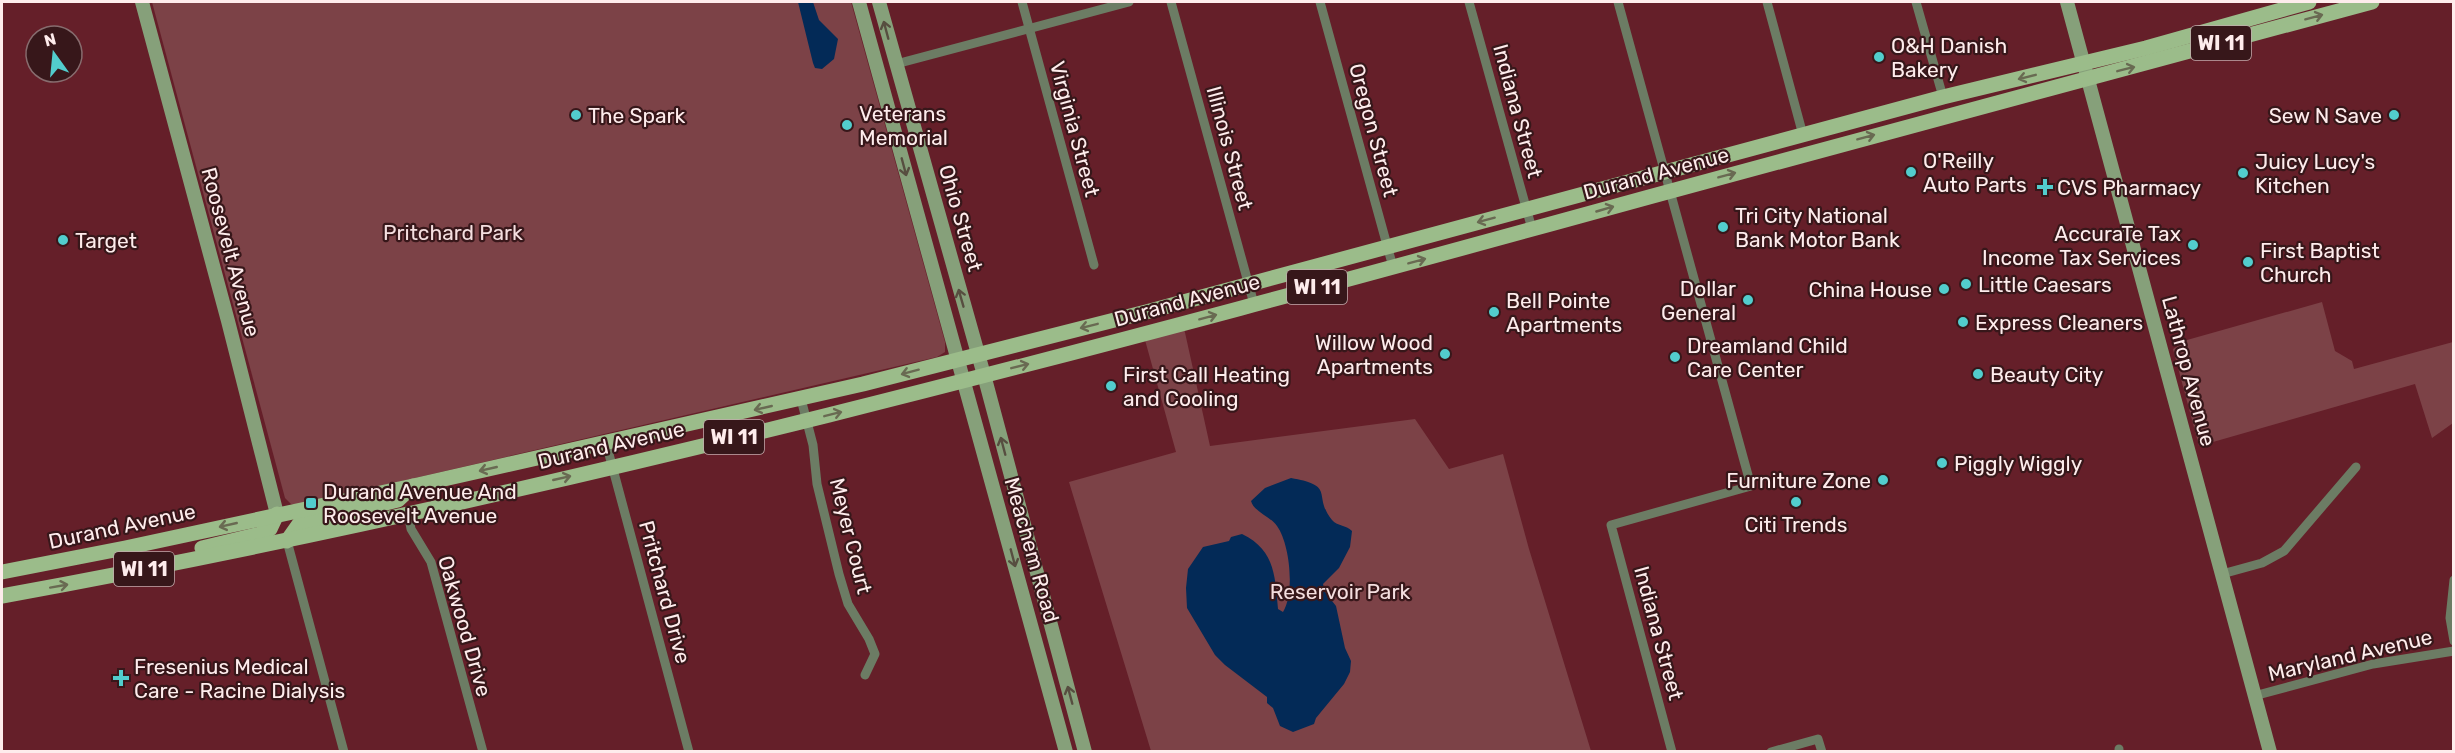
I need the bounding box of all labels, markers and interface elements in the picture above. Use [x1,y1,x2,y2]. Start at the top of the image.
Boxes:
one-way arrow [2304,11,2323,23]
one-way arrow [880,21,892,40]
north arrow [24,24,84,84]
road number: WI 11 [2191,26,2251,60]
text: N [42,29,58,51]
place label: O&H Danish Bakery [1891,33,2007,82]
street label: Indiana Street [1488,41,1548,181]
marker: O&H Danish Bakery [1872,50,1886,64]
street label: Virginia Street [1045,58,1105,200]
street label: Oregon Street [1344,61,1404,199]
one-way arrow [2116,62,2135,74]
one-way arrow [2018,71,2037,83]
street label: Illinois Street [1201,83,1259,213]
place label: Veterans Memorial [859,101,948,150]
place label: The Spark [588,103,686,128]
place label: Sew N Save [2269,103,2382,128]
marker: The Spark [569,108,583,122]
marker: Sew N Save [2387,108,2401,122]
marker: Veterans Memorial [840,118,854,132]
one-way arrow [1856,131,1875,142]
street label: Durand Avenue [1580,142,1732,204]
place label: O'Reilly Auto Parts [1923,148,2027,197]
place label: Juicy Lucy's Kitchen [2255,149,2375,198]
one-way arrow [899,157,911,176]
street label: Ohio Street [934,162,988,274]
street label: Roosevelt Avenue [196,165,266,339]
marker: O'Reilly Auto Parts [1904,165,1918,179]
marker: Juicy Lucy's Kitchen [2236,166,2250,180]
one-way arrow [1717,169,1736,181]
place label: CVS Pharmacy [2057,175,2202,200]
marker: CVS Pharmacy [2038,180,2052,194]
one-way arrow [1595,203,1614,214]
place label: Tri City National Bank Motor Bank [1735,203,1900,252]
one-way arrow [1477,215,1496,227]
park label: Pritchard Park [383,220,523,245]
marker: Tri City National Bank Motor Bank [1716,220,1730,234]
place label: AccuraTe Tax Income Tax Services [1982,221,2181,270]
place label: Target [75,228,137,253]
marker: Target [56,233,70,247]
marker: AccuraTe Tax Income Tax Services [2186,238,2200,252]
place label: First Baptist Church [2260,238,2380,287]
one-way arrow [1407,255,1426,266]
marker: First Baptist Church [2241,255,2255,269]
street label: Durand Avenue [1111,269,1263,331]
road number: WI 11 [1287,270,1347,304]
place label: Little Caesars [1978,272,2112,297]
place label: Dollar General [1661,276,1736,325]
place label: China House [1809,277,1932,302]
marker: Little Caesars [1959,277,1973,291]
marker: China House [1937,282,1951,296]
place label: Bell Pointe Apartments [1506,288,1622,337]
one-way arrow [955,289,967,308]
marker: Dollar General [1741,293,1755,307]
street label: Lathrop Avenue [2157,293,2221,449]
marker: Bell Pointe Apartments [1487,305,1501,319]
one-way arrow [1198,310,1217,322]
place label: Express Cleaners [1975,310,2143,335]
marker: Express Cleaners [1956,315,1970,329]
one-way arrow [1080,321,1099,333]
place label: Willow Wood Apartments [1315,330,1433,379]
place label: Dreamland Child Care Center [1687,333,1848,382]
marker: Willow Wood Apartments [1438,347,1452,361]
marker: Dreamland Child Care Center [1668,350,1682,364]
one-way arrow [1010,360,1029,372]
place label: First Call Heating and Cooling [1123,362,1290,411]
place label: Beauty City [1990,362,2104,387]
one-way arrow [901,367,920,378]
marker: Beauty City [1971,367,1985,381]
marker: First Call Heating and Cooling [1104,379,1118,393]
one-way arrow [754,402,773,414]
one-way arrow [823,407,842,419]
street label: Durand Avenue [535,416,687,474]
road number: WI 11 [704,420,764,454]
one-way arrow [996,437,1008,456]
place label: Piggly Wiggly [1954,451,2083,476]
marker: Piggly Wiggly [1935,456,1949,470]
one-way arrow [478,464,498,475]
place label: Furniture Zone [1726,468,1871,493]
one-way arrow [552,471,571,483]
marker: Furniture Zone [1876,473,1890,487]
street label: Meyer Court [825,475,877,597]
street label: Meachem Road [999,475,1065,625]
place label: Durand Avenue And Roosevelt Avenue [323,479,517,528]
marker: Citi Trends [1789,495,1803,509]
marker: Durand Avenue And Roosevelt Avenue [304,496,318,510]
street label: Durand Avenue [46,498,198,554]
place label: Citi Trends [1745,512,1847,537]
street label: Pritchard Drive [634,518,696,666]
one-way arrow [219,520,238,532]
one-way arrow [1008,548,1019,567]
road number: WI 11 [114,552,174,586]
street label: Oakwood Drive [433,553,497,699]
street label: Indiana Street [1629,563,1689,703]
park label: Reservoir Park [1270,579,1410,604]
one-way arrow [49,580,68,591]
street label: Maryland Avenue [2265,624,2435,686]
place label: Fresenius Medical Care - Racine Dialysis [134,654,345,703]
marker: Fresenius Medical Care - Racine Dialysis [112,669,130,687]
one-way arrow [1063,686,1075,705]

